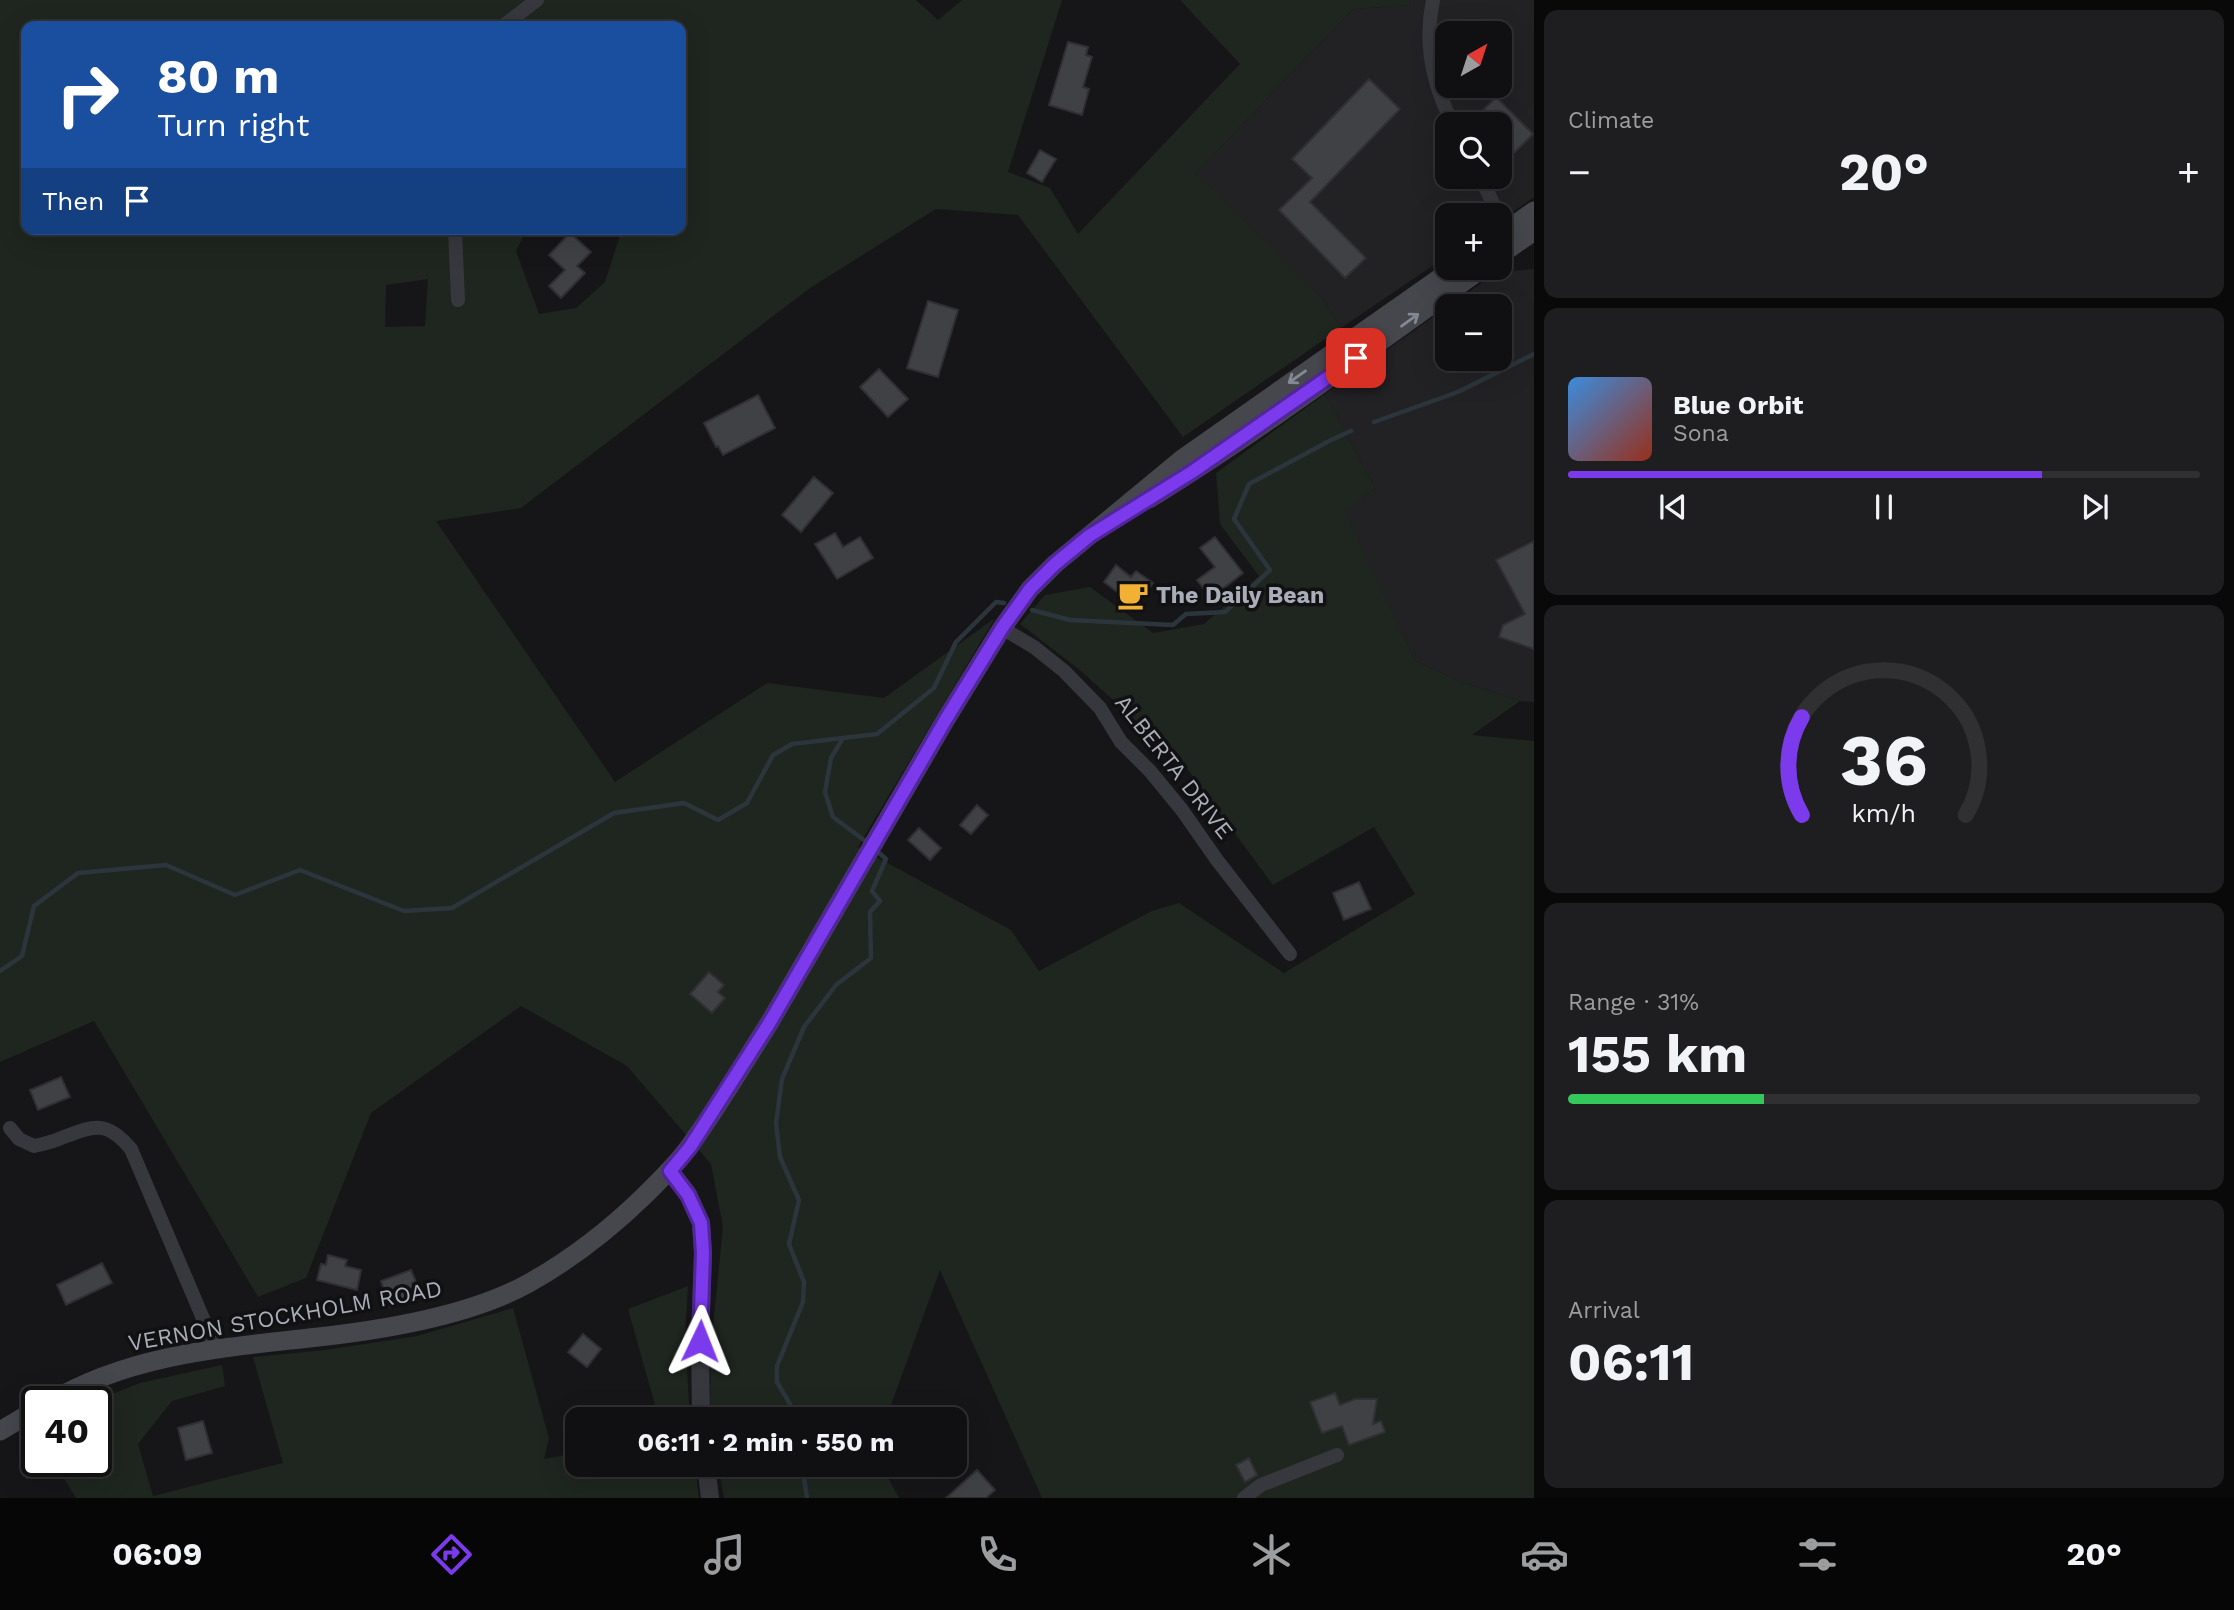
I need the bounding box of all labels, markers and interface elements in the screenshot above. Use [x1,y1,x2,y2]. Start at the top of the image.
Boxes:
north arrow [1435,21,1512,98]
map controls [1435,21,1512,371]
text: 80 m [157,47,279,105]
icon: right [42,49,133,140]
text: Turn right [157,106,309,144]
text: Climate [1568,107,1654,134]
button: search [1435,112,1512,189]
text: 20° [1839,142,1929,203]
text: − [1568,150,1591,194]
text: + [2177,150,2200,194]
icon: arrive [118,182,156,220]
text: Then [42,186,104,216]
button: + [1435,203,1512,280]
button: − [1435,294,1512,371]
one-way arrow [1400,313,1419,328]
pin [1326,328,1386,388]
icon: arrive [1337,339,1375,377]
one-way arrow [1288,370,1307,384]
text: Blue Orbit [1673,390,1803,420]
text: Sona [1673,420,1729,447]
icon: previous [1654,488,1692,526]
icon: pause [1865,488,1903,526]
icon: next [2076,488,2114,526]
cafe icon: The Daily Bean [1116,578,1150,612]
place label: The Daily Bean [1156,582,1324,609]
street label: ALBERTA DRIVE [1109,689,1239,845]
text: 36 [1840,717,1928,803]
text: km/h [1852,799,1916,828]
text: Range · 31% [1568,989,1699,1016]
text: 155 km [1568,1024,1747,1085]
street label: VERNON STOCKHOLM ROAD [126,1275,444,1357]
text: Arrival [1568,1297,1640,1324]
position arrow [663,1304,737,1378]
text: 06:11 [1568,1332,1694,1393]
speed limit sign: 40 [21,1386,112,1477]
text: 06:11 · 2 min · 550 m [637,1427,895,1457]
icon: directions [427,1530,476,1579]
icon: music [700,1530,749,1579]
icon: phone [973,1530,1022,1579]
icon: climate [1247,1530,1296,1579]
icon: car [1520,1530,1569,1579]
icon: filters [1793,1530,1842,1579]
text: 06:09 [112,1535,202,1573]
text: 20° [2066,1535,2122,1573]

